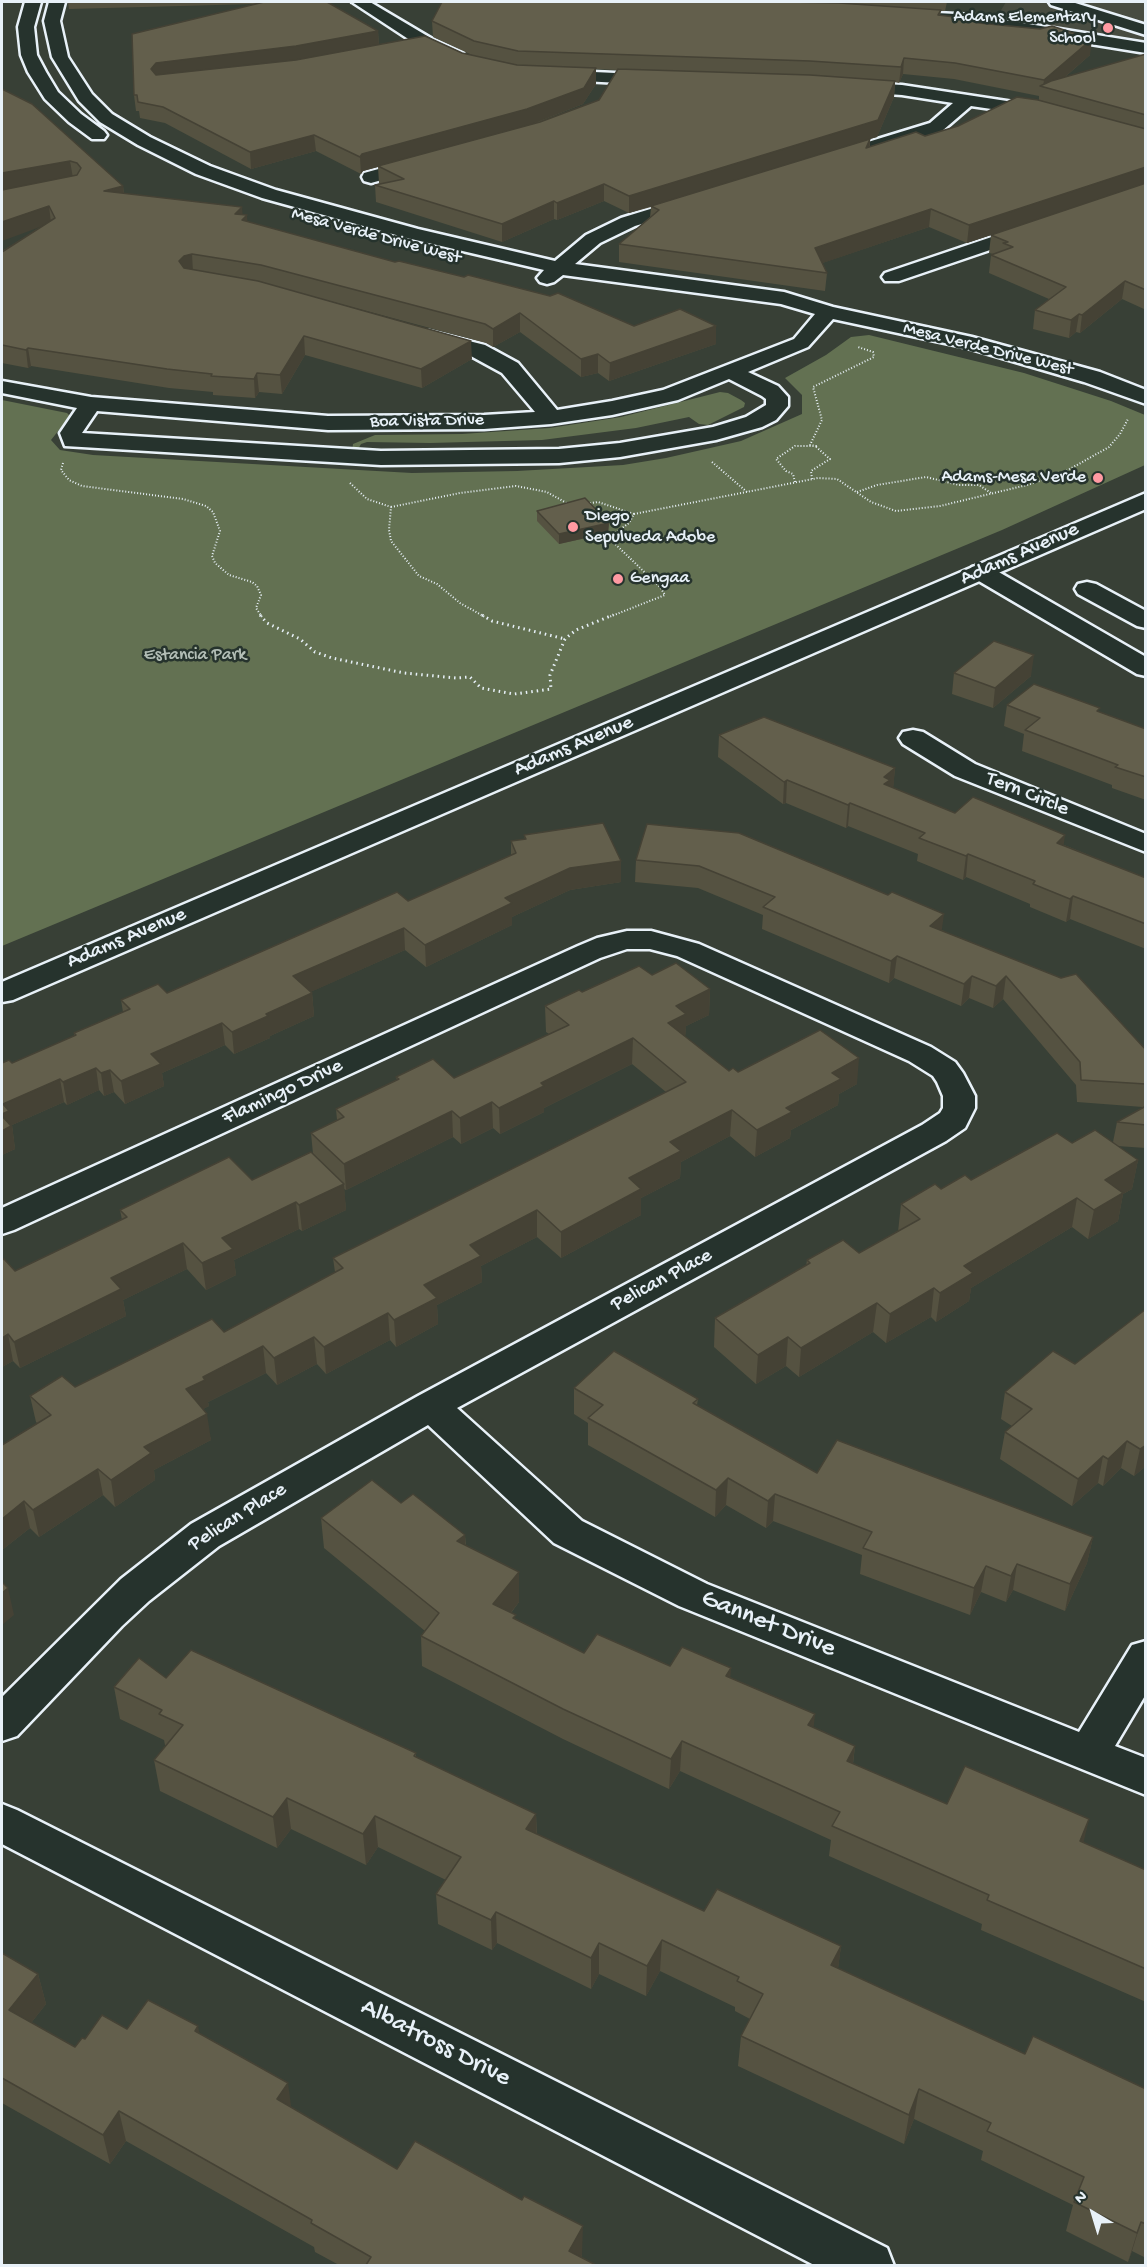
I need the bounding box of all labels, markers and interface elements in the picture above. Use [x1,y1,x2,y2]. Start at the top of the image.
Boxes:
place label: Adams Elementary School [954,7,1096,50]
marker: Adams Elementary School [1101,21,1115,35]
street label: Mesa Verde Drive West [289,204,463,270]
street label: Mesa Verde Drive West [901,318,1075,382]
street label: Boa Vista Drive [370,410,484,434]
place label: Adams-Mesa Verde [942,467,1086,489]
marker: Adams-Mesa Verde [1091,471,1105,485]
place label: Diego Sepulveda Adobe [585,506,715,548]
street label: Adams Avenue [957,518,1083,592]
marker: Diego Sepulveda Adobe [566,520,580,534]
place label: Gengaa [630,568,689,590]
marker: Gengaa [611,572,625,586]
park label: Estancia Park [144,645,246,667]
street label: Adams Avenue [511,711,637,783]
street label: Tern Circle [982,767,1072,823]
street label: Adams Avenue [64,903,190,975]
street label: Flamingo Drive [219,1054,347,1132]
street label: Pelican Place [607,1244,717,1318]
street label: Pelican Place [184,1478,292,1558]
street label: Gannet Drive [696,1584,840,1666]
street label: Albatross Drive [355,1993,515,2095]
north arrow [1063,2183,1123,2243]
text: N [1072,2188,1092,2209]

